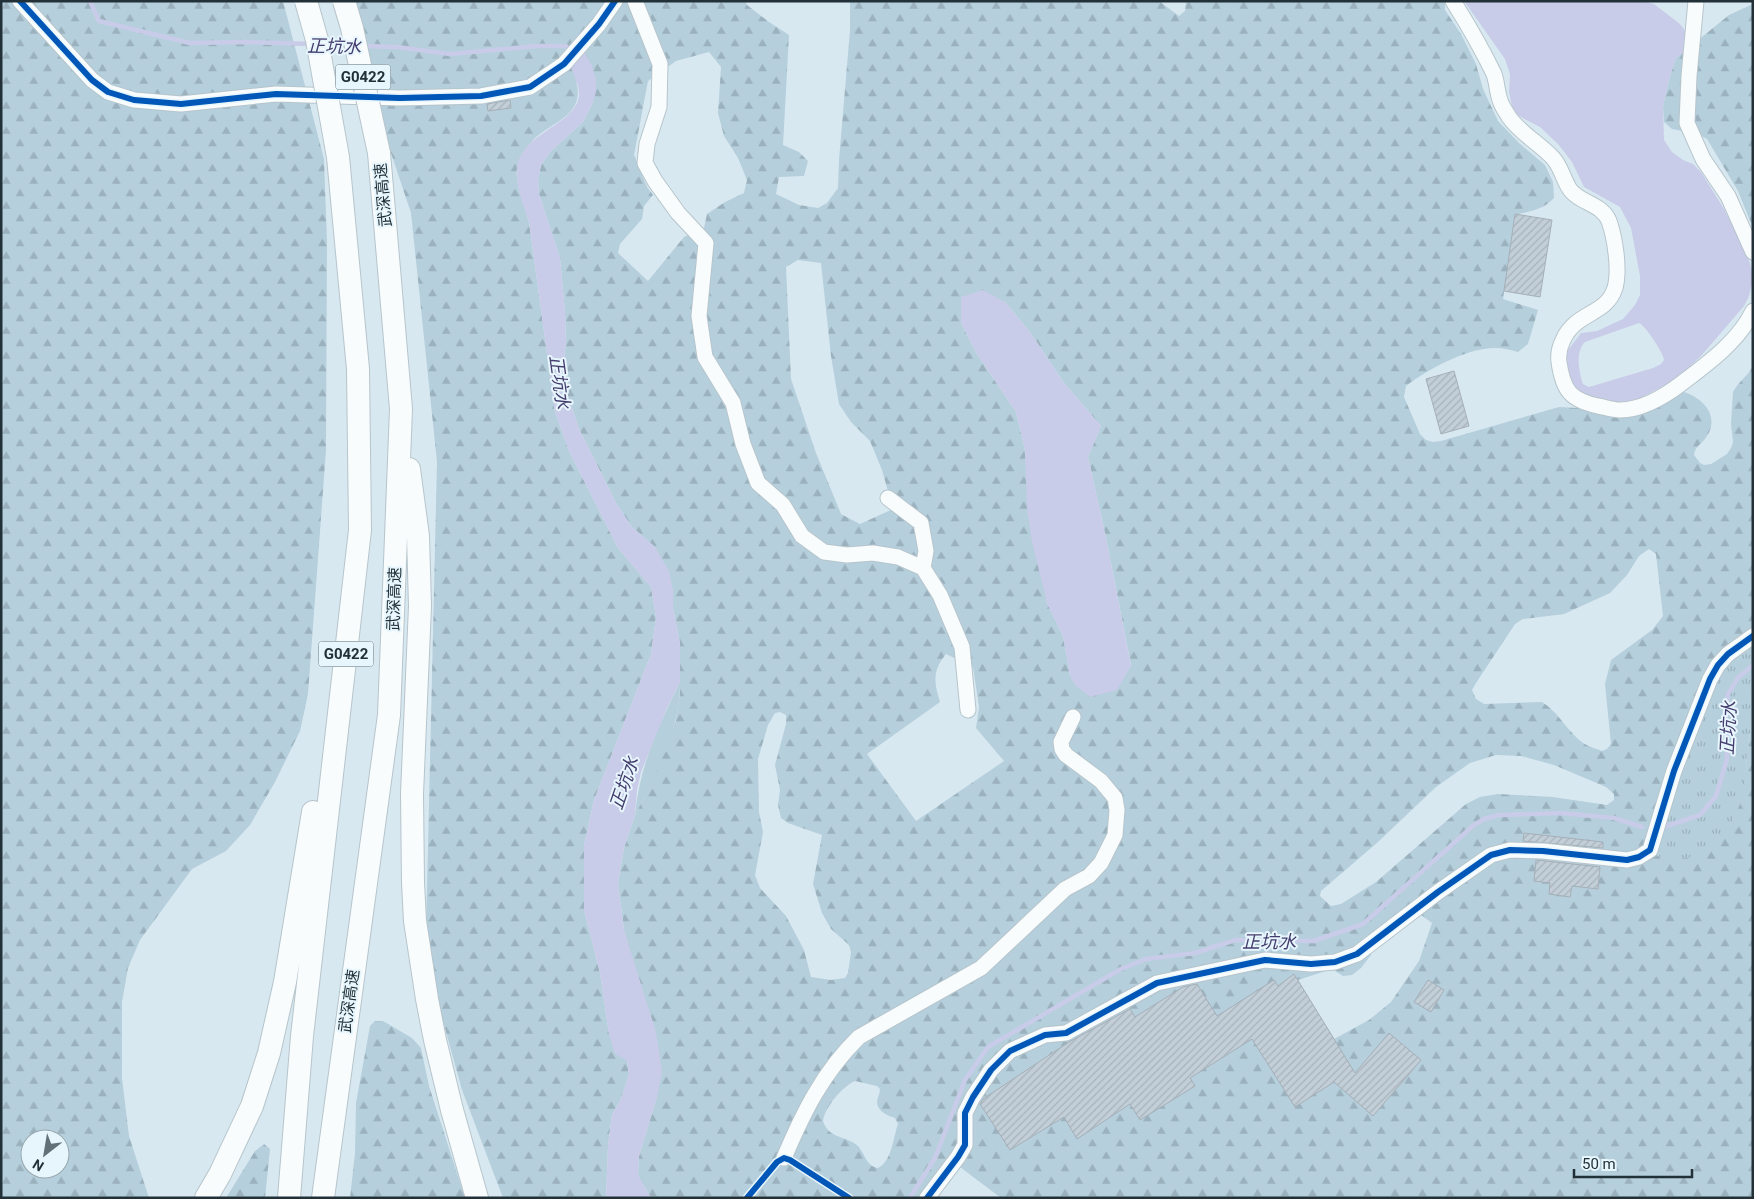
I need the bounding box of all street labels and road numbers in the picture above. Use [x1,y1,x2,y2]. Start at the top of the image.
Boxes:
road number: G0422 [336,64,390,90]
street label: 武深高速 [371,162,395,228]
street label: 武深高速 [383,567,405,631]
road number: G0422 [318,642,374,666]
street label: 武深高速 [335,968,363,1034]

